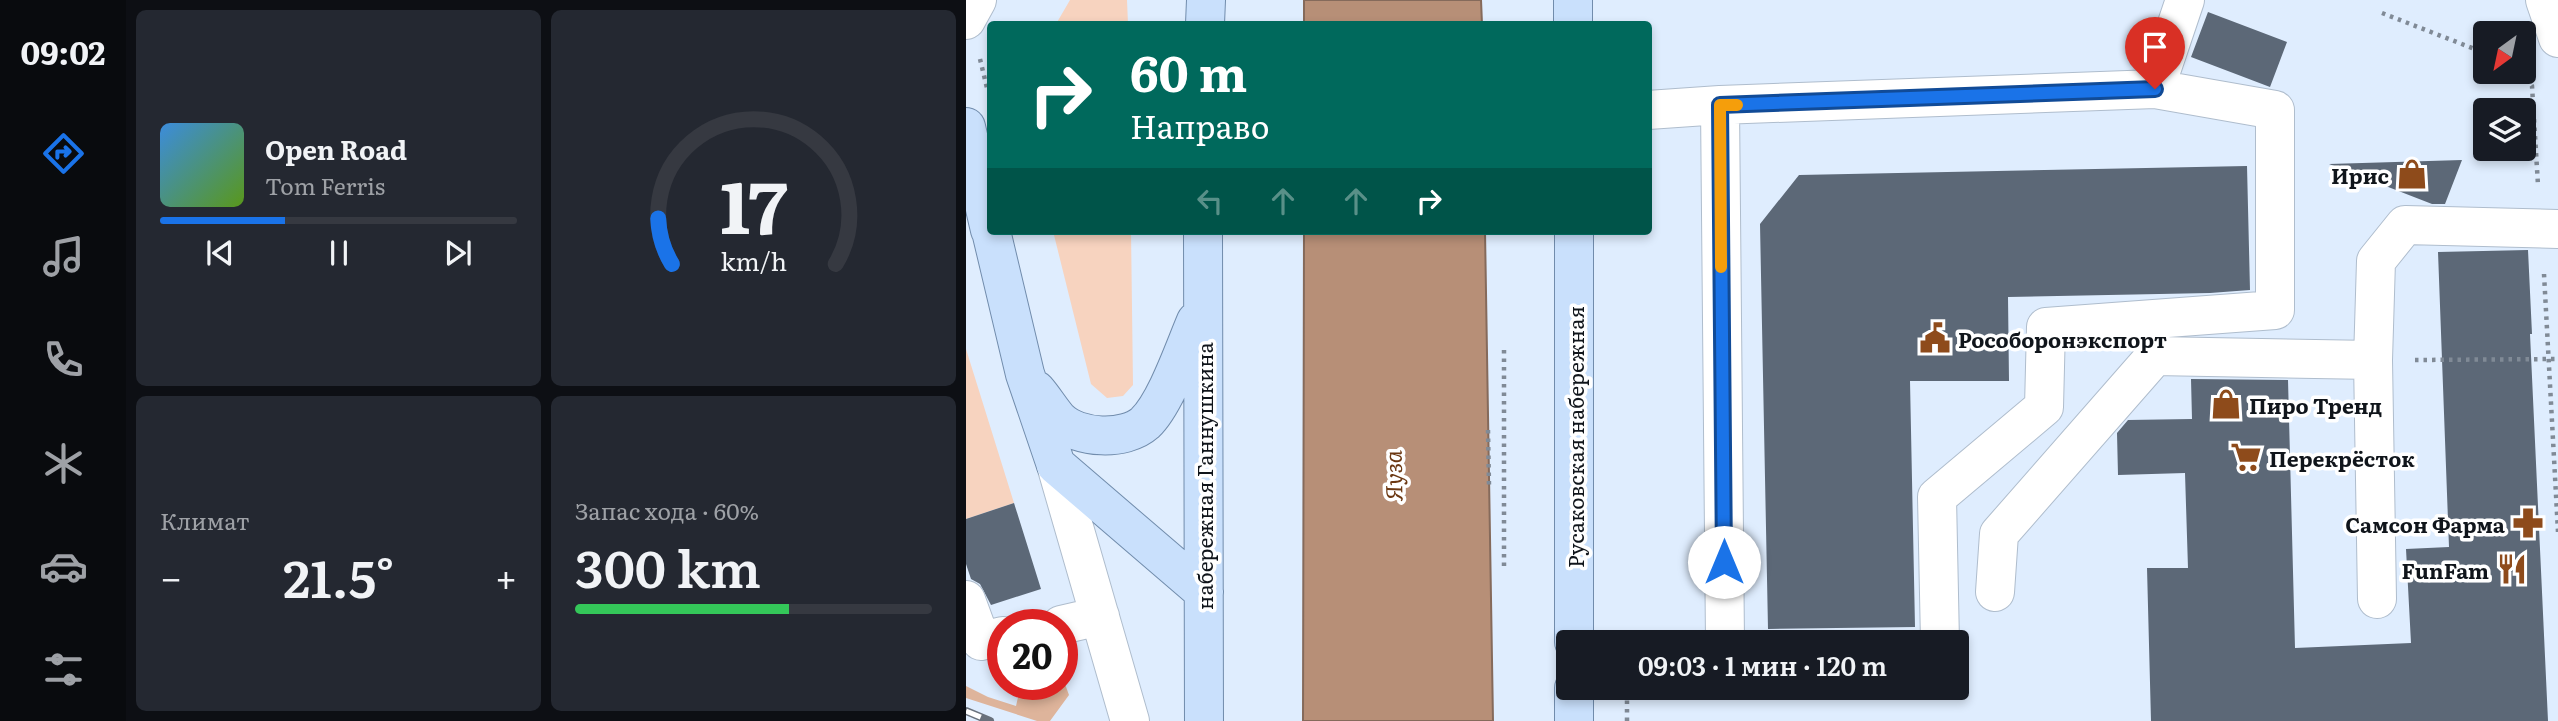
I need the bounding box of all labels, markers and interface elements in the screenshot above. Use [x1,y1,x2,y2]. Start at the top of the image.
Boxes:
pin [2125,17,2185,89]
north arrow [2473,21,2536,84]
map controls [2473,21,2536,161]
text: 09:02 [20,27,106,75]
icon: arrive [2136,28,2174,66]
text: 60 m [1130,34,1247,107]
icon: right [1015,49,1106,140]
button: layers [2473,98,2536,161]
text: Направо [1130,101,1270,149]
icon: directions [39,129,88,178]
text: Open Road [265,129,407,168]
text: 17 [720,148,788,256]
shop icon: Ирис [2395,157,2429,191]
place label: Ирис [2331,159,2389,190]
text: Tom Ferris [265,168,385,202]
icon: left [1191,182,1229,220]
icon: ahead [1264,182,1302,220]
icon: ahead [1337,182,1375,220]
icon: right [1410,182,1448,220]
icon: music [39,232,88,281]
icon: previous [201,234,239,272]
icon: pause [320,234,358,272]
icon: next [439,234,477,272]
text: km/h [720,242,787,279]
street label: Русаковская набережная [1559,306,1590,568]
public building icon: Рособоронэкспорт [1918,321,1952,355]
place label: Рособоронэкспорт [1958,323,2167,354]
icon: phone [39,335,88,384]
street label: набережная Ганнушкина [1188,341,1219,610]
shop icon: Пиро Тренд [2209,387,2243,421]
place label: Пиро Тренд [2249,389,2382,420]
icon: climate [39,439,88,488]
supermarket icon: Перекрёсток [2229,440,2263,474]
place label: Перекрёсток [2269,442,2415,473]
water label: Яуза [1375,450,1409,502]
text: Запас хода · 60% [575,493,759,527]
text: Климат [160,503,250,537]
pharmacy icon: Самсон Фарма [2511,506,2545,540]
place label: Самсон Фарма [2345,508,2506,539]
position arrow [1687,525,1761,599]
text: 300 km [575,527,761,604]
text: 21.5° [283,537,394,614]
icon: car [39,542,88,591]
text: − [160,547,182,604]
text: + [495,547,517,604]
restaurant icon: FunFam [2495,552,2529,586]
place label: FunFam [2402,554,2489,585]
speed limit sign: 20 [987,609,1078,700]
icon: filters [39,645,88,694]
text: 09:03 · 1 мин · 120 m [1638,645,1887,684]

